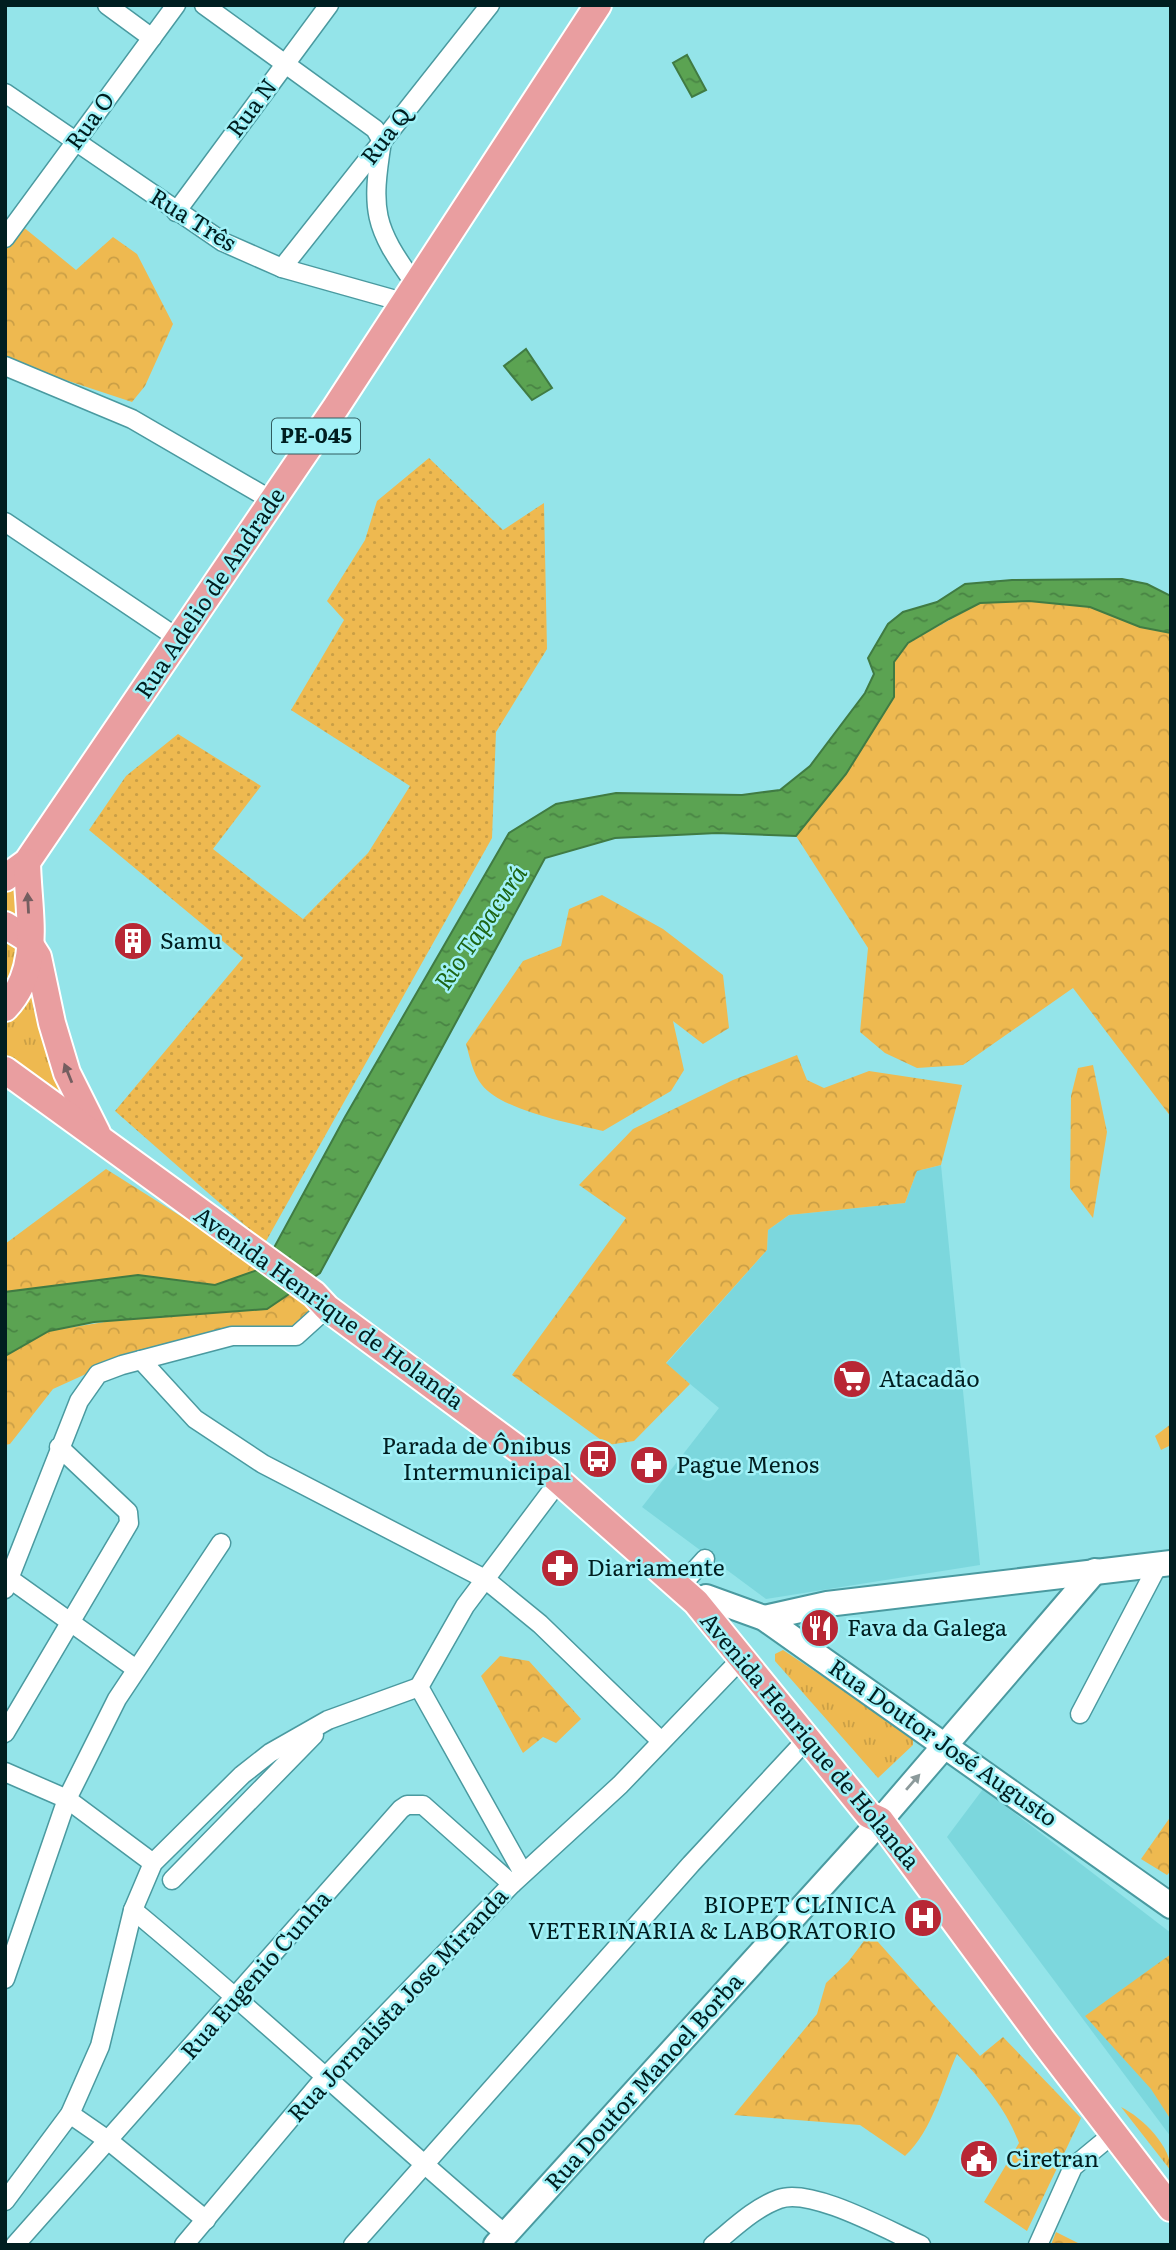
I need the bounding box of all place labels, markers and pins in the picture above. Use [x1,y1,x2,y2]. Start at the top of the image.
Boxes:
building icon: Samu [112,920,154,962]
place label: Samu [160,922,222,956]
supermarket icon: Atacadão [831,1358,873,1400]
place label: Atacadão [879,1360,980,1394]
place label: Parada de Ônibus Intermunicipal [382,1427,571,1487]
bus stop icon: Parada de Ônibus Intermunicipal [577,1438,619,1480]
pharmacy icon: Pague Menos [628,1444,670,1486]
place label: Pague Menos [676,1446,819,1480]
pharmacy icon: Diariamente [539,1547,581,1589]
place label: Diariamente [587,1549,725,1583]
restaurant icon: Fava da Galega [799,1607,841,1649]
place label: Fava da Galega [847,1609,1008,1643]
place label: BIOPET CLINICA VETERINARIA & LABORATORIO [528,1886,896,1946]
hospital icon: BIOPET CLINICA VETERINARIA & LABORATORIO [902,1897,944,1939]
public building icon: Ciretran [958,2138,1000,2180]
place label: Ciretran [1006,2140,1099,2174]

